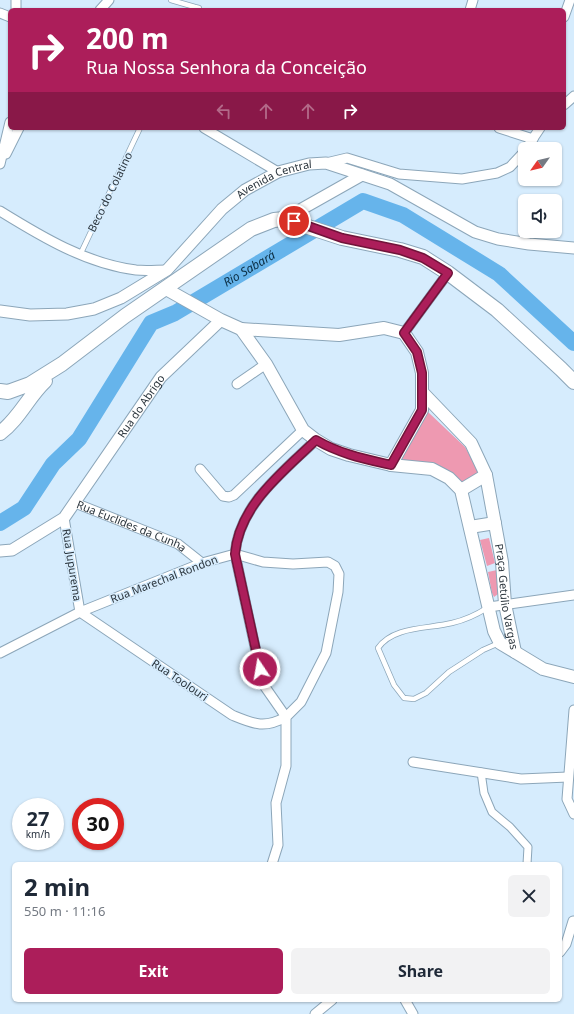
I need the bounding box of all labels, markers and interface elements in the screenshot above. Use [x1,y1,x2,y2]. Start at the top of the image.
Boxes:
text: 200 m [86,19,169,57]
icon: right [20,24,72,76]
text: Rua Nossa Senhora da Conceição [86,55,367,79]
icon: left [213,100,235,122]
icon: ahead [255,100,277,122]
icon: ahead [297,100,319,122]
icon: right [339,100,361,122]
north arrow [518,142,562,186]
map controls [518,142,562,238]
street label: Beco do Colatino [84,149,136,234]
street label: Avenida Central [233,156,312,201]
button: sound [518,194,562,238]
pin [277,204,311,238]
icon: arrive [283,210,305,232]
water label: Rio Sabará [220,246,278,290]
street label: Rua do Abrigo [114,371,168,440]
street label: Rua Euclides da Cunha [75,496,190,555]
street label: Rua Jupurema [59,528,86,602]
street label: Praça Getúlio Vargas [492,542,522,651]
street label: Rua Marechal Rondon [108,551,220,606]
position arrow [239,648,281,690]
street label: Rua Toolouri [149,655,211,704]
speed limit sign: 30 [72,798,124,850]
text: 27 [27,805,49,832]
text: km/h [26,827,50,841]
text: 2 min [24,870,90,903]
button: close [508,875,550,917]
text: 550 m · 11:16 [24,902,105,920]
button: Exit [24,948,283,994]
button: Share [291,948,550,994]

